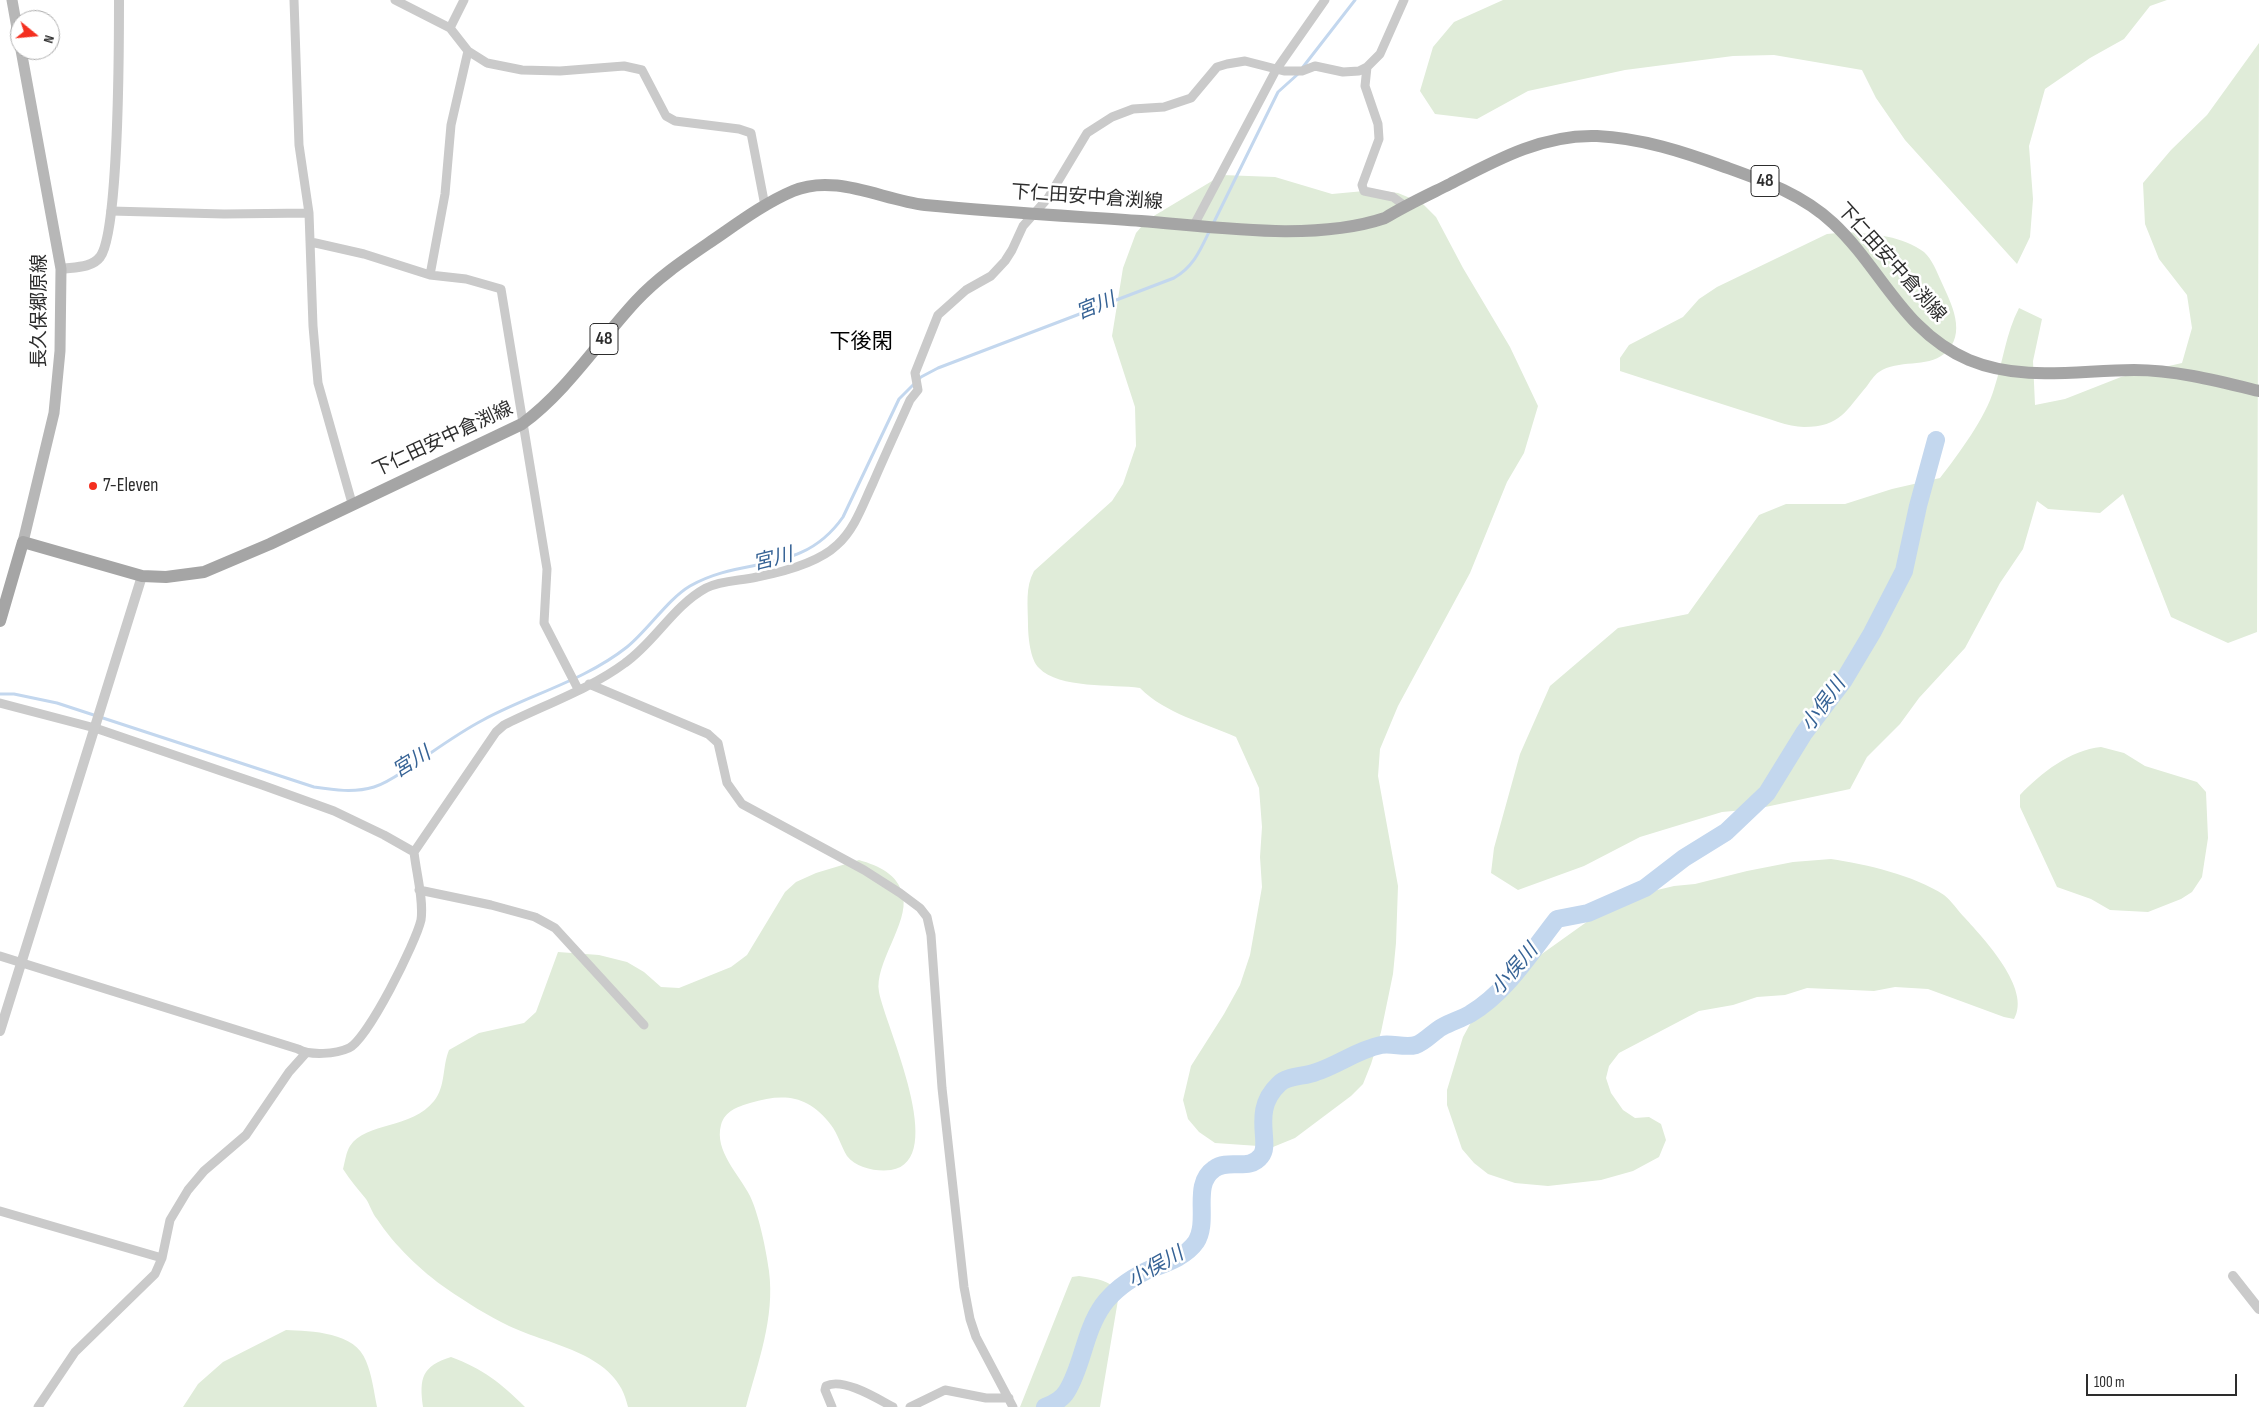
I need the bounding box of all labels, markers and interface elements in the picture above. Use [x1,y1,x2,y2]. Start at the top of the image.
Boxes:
north arrow [10,10,60,60]
text: N [40,33,58,45]
road number: 48 [1751,166,1779,197]
street label: 下仁田安中倉渕線 [1010,181,1164,215]
street label: 下仁田安中倉渕線 [1832,199,1950,327]
street label: 長久保郷原線 [29,254,51,368]
water label: 宮川 [1073,288,1119,326]
road number: 48 [590,324,618,354]
district label: 下後閑 [830,330,892,356]
street label: 下仁田安中倉渕線 [369,398,517,482]
place label: 7-Eleven [103,475,158,497]
marker: 7-Eleven [87,480,99,492]
water label: 宮川 [751,544,795,576]
water label: 小俣川 [1797,674,1851,736]
water label: 宮川 [389,742,435,784]
water label: 小俣川 [1486,939,1544,1001]
water label: 小俣川 [1124,1243,1188,1293]
scale bar [2089,1364,2240,1396]
text: 100 m [2094,1373,2125,1392]

